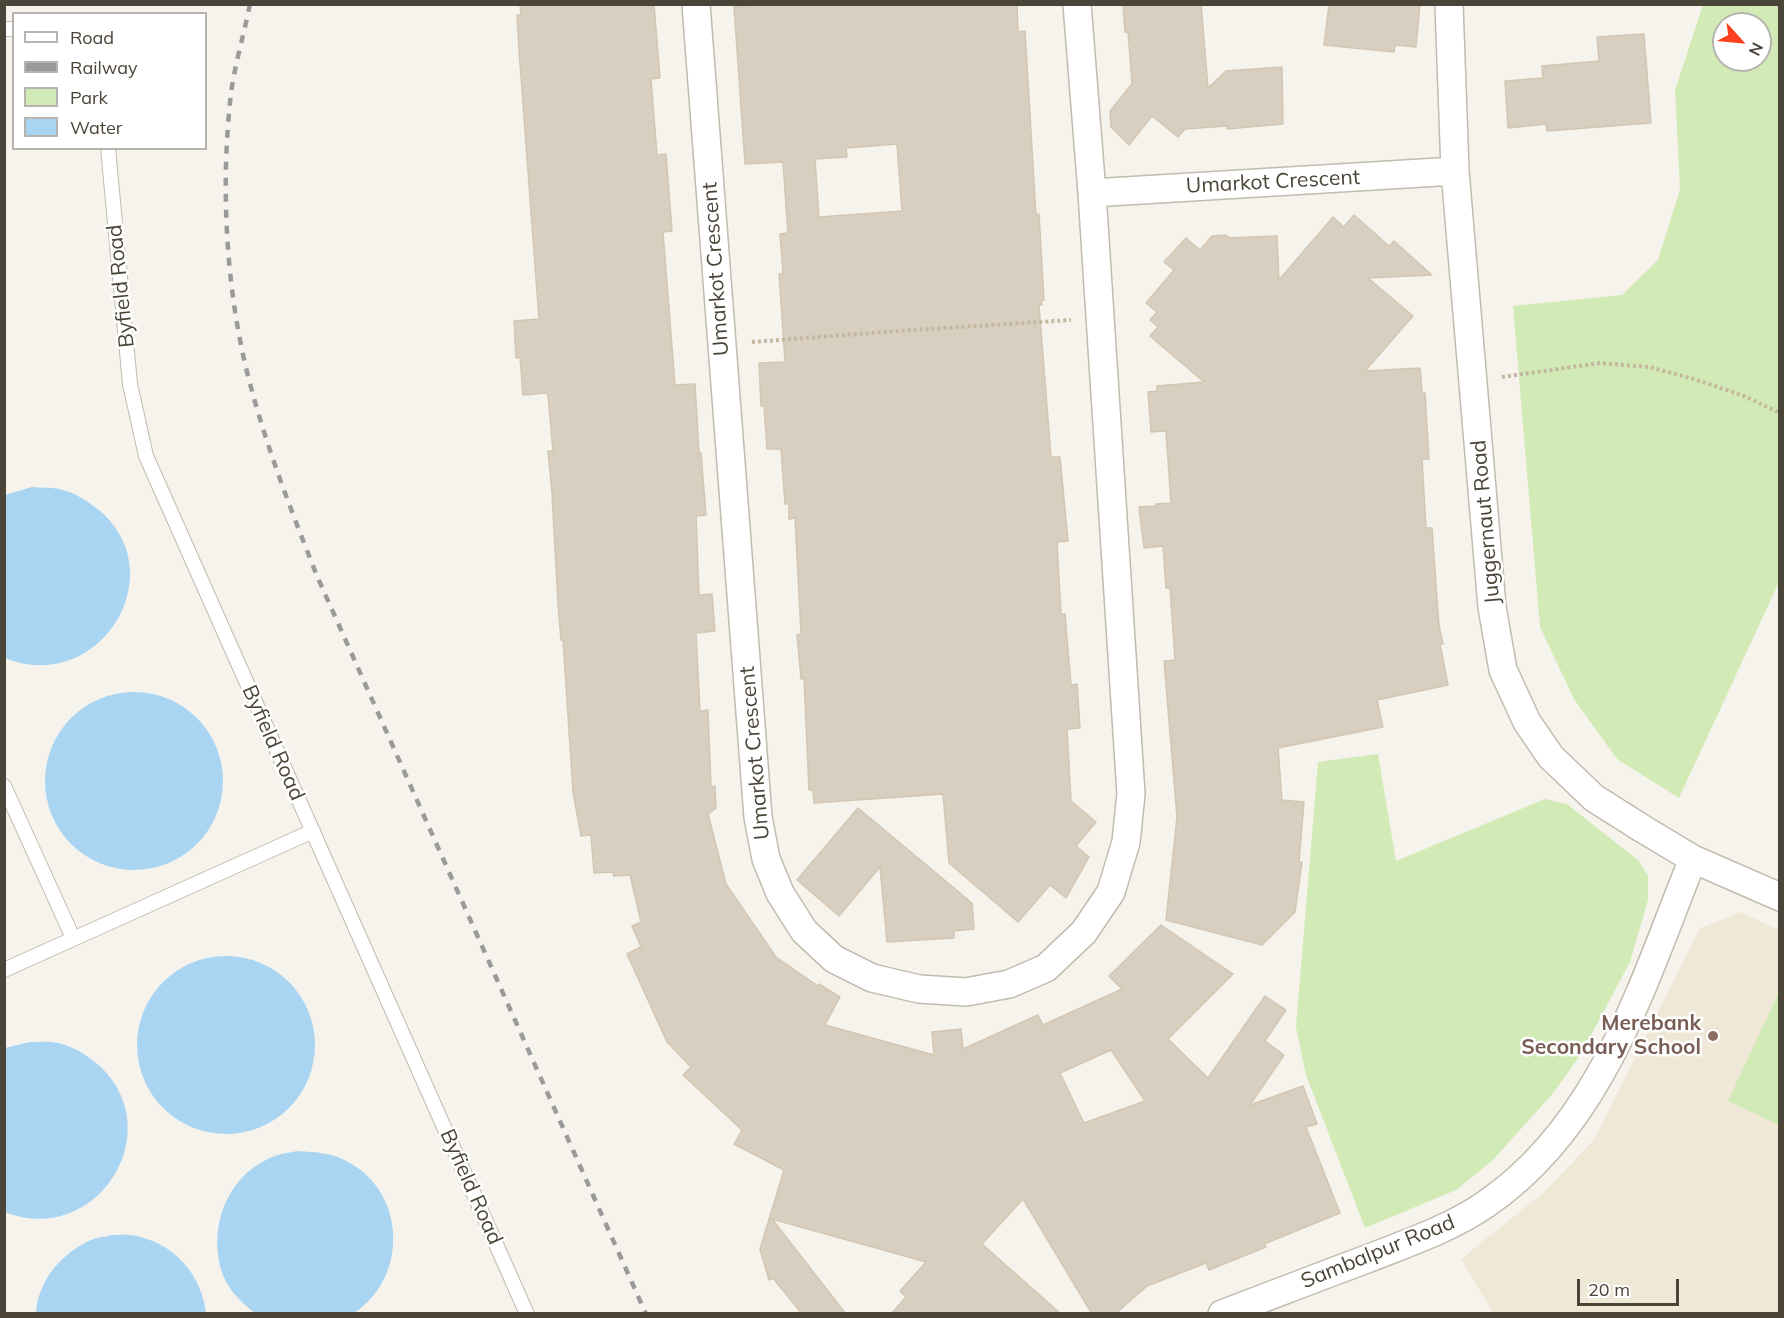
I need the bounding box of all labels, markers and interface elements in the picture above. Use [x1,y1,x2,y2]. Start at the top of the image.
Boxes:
legend [12,12,207,150]
north arrow [1712,12,1772,72]
text: Road [70,26,114,49]
text: N [1745,39,1768,59]
text: Railway [70,56,138,79]
text: Park [70,86,108,109]
text: Water [70,116,122,139]
street label: Umarkot Crescent [1185,165,1361,199]
street label: Umarkot Crescent [697,181,735,357]
street label: Byfield Road [102,223,140,349]
street label: Juggernaut Road [1466,439,1506,605]
street label: Umarkot Crescent [735,665,775,841]
street label: Byfield Road [236,681,310,805]
place label: Merebank Secondary School [1521,1011,1701,1061]
marker: Merebank Secondary School [1706,1029,1720,1043]
street label: Byfield Road [434,1125,508,1249]
street label: Sambalpur Road [1297,1210,1459,1294]
scale bar [1580,1267,1682,1305]
text: 20 m [1588,1278,1630,1301]

